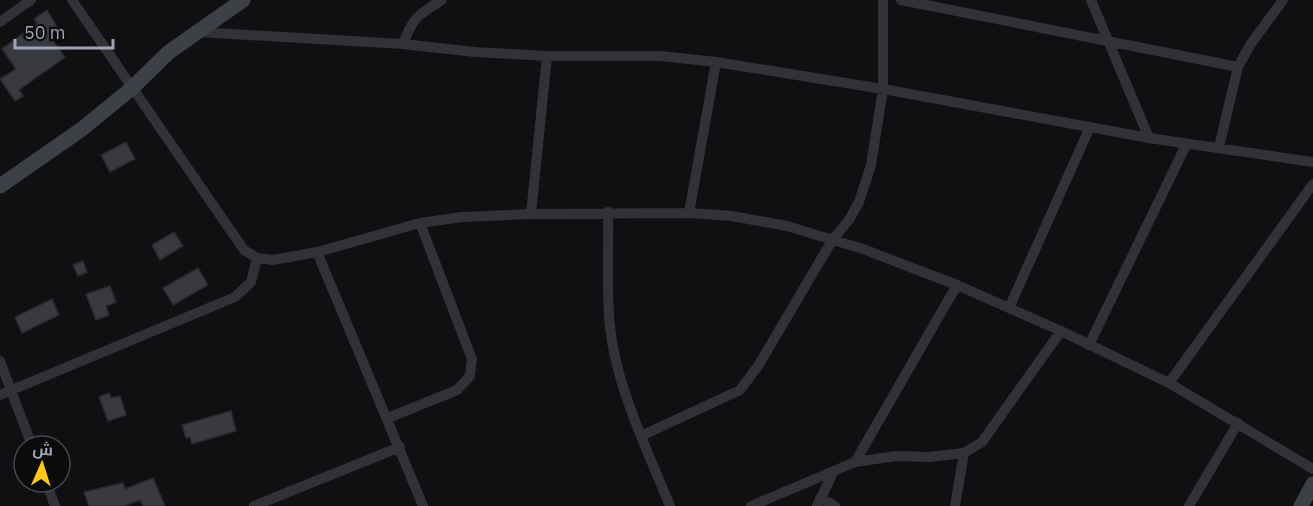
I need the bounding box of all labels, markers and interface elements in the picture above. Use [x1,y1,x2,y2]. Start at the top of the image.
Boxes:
scale bar [15,12,112,50]
text: 50 m [24,21,66,44]
north arrow [12,434,72,494]
text: ش [32,438,54,460]

